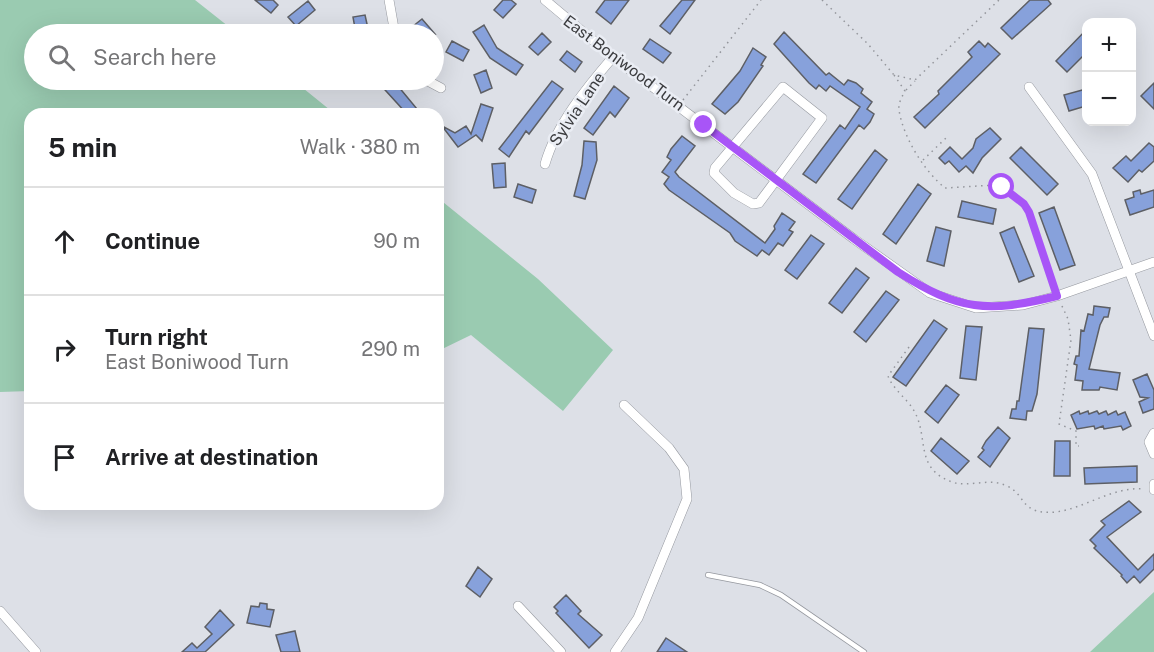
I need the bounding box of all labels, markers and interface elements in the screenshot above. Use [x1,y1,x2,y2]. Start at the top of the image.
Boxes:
street label: East Boniwood Turn [560,11,688,115]
map controls [1082,18,1136,126]
button: + [1082,18,1136,72]
search box [24,24,444,90]
icon: search [45,41,78,74]
text: Search here [93,44,217,70]
street label: Sylvia Lane [545,69,609,149]
button: − [1082,72,1136,126]
route end [690,111,716,137]
text: 5 min [48,132,117,163]
text: Walk · 380 m [300,135,420,159]
route start [988,173,1014,199]
icon: ahead [48,225,81,258]
text: Continue [105,228,200,254]
text: 90 m [373,229,420,253]
text: Turn right [105,324,208,350]
icon: right [48,333,81,366]
text: 290 m [361,337,420,361]
text: East Boniwood Turn [105,350,289,374]
icon: arrive [48,441,81,474]
text: Arrive at destination [105,444,318,470]

